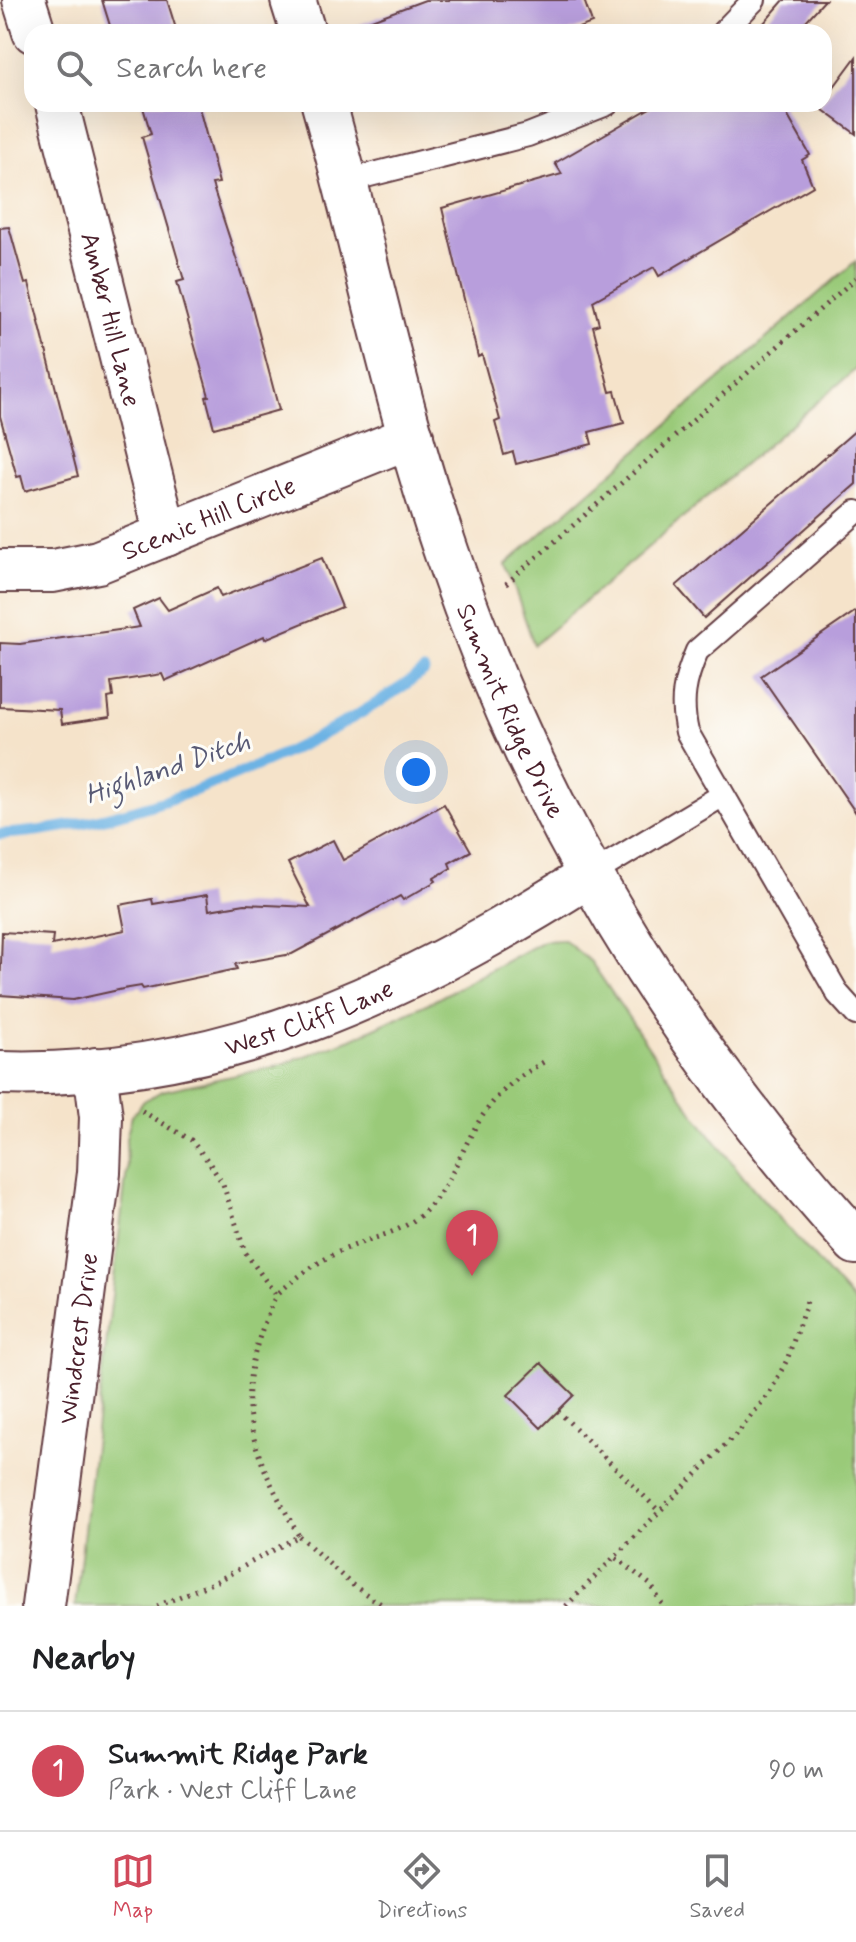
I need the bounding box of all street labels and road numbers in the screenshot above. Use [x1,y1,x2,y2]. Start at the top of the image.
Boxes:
street label: Amber Hill Lane [71,229,148,411]
street label: Scenic Hill Circle [117,469,301,570]
street label: Summit Ridge Drive [447,599,572,825]
street label: West Cliff Lane [221,972,399,1065]
street label: Windcrest Drive [52,1251,108,1426]

